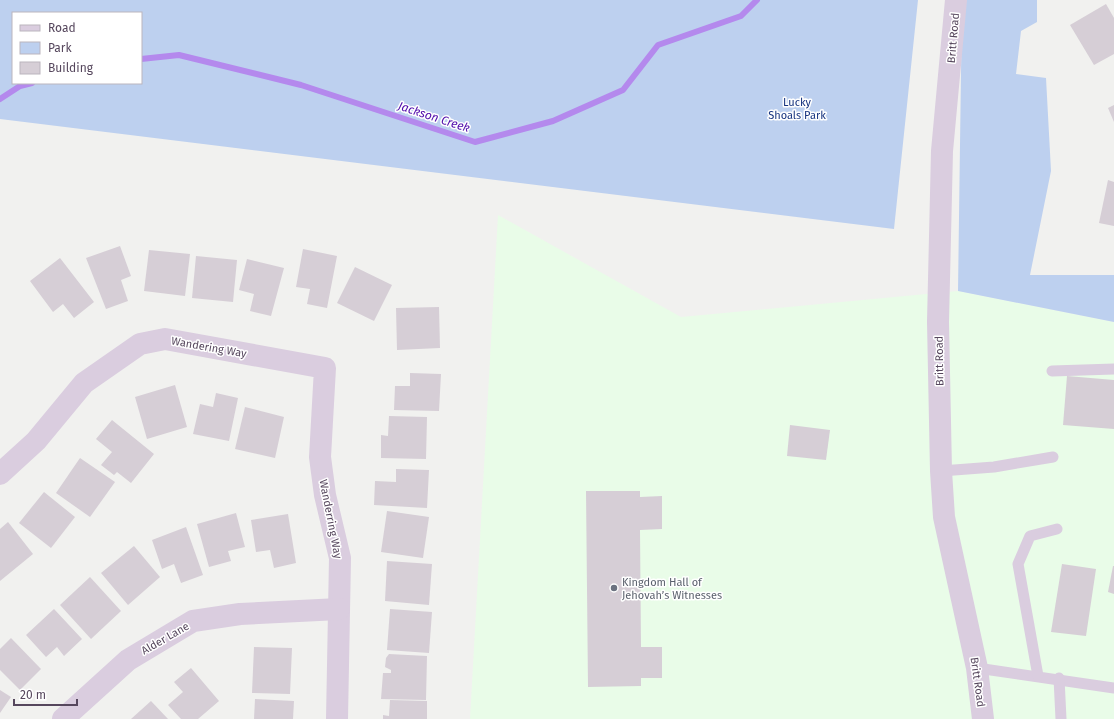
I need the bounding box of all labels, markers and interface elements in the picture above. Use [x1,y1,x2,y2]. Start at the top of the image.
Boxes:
legend [12,12,142,84]
street label: Britt Road [945,12,962,64]
text: Road [48,21,76,35]
text: Park [48,41,72,55]
text: Building [48,61,94,75]
park label: Lucky Shoals Park [768,96,826,122]
water label: Jackson Creek [395,98,472,135]
street label: Wandering Way [170,334,248,361]
street label: Britt Road [933,336,946,386]
street label: Wanderring Way [316,478,345,560]
place label: Kingdom Hall of Jehovah’s Witnesses [622,576,722,602]
marker: Kingdom Hall of Jehovah’s Witnesses [609,583,619,593]
street label: Alder Lane [139,620,191,657]
street label: Britt Road [968,656,987,708]
scale bar [14,681,77,707]
text: 20 m [20,688,46,702]

